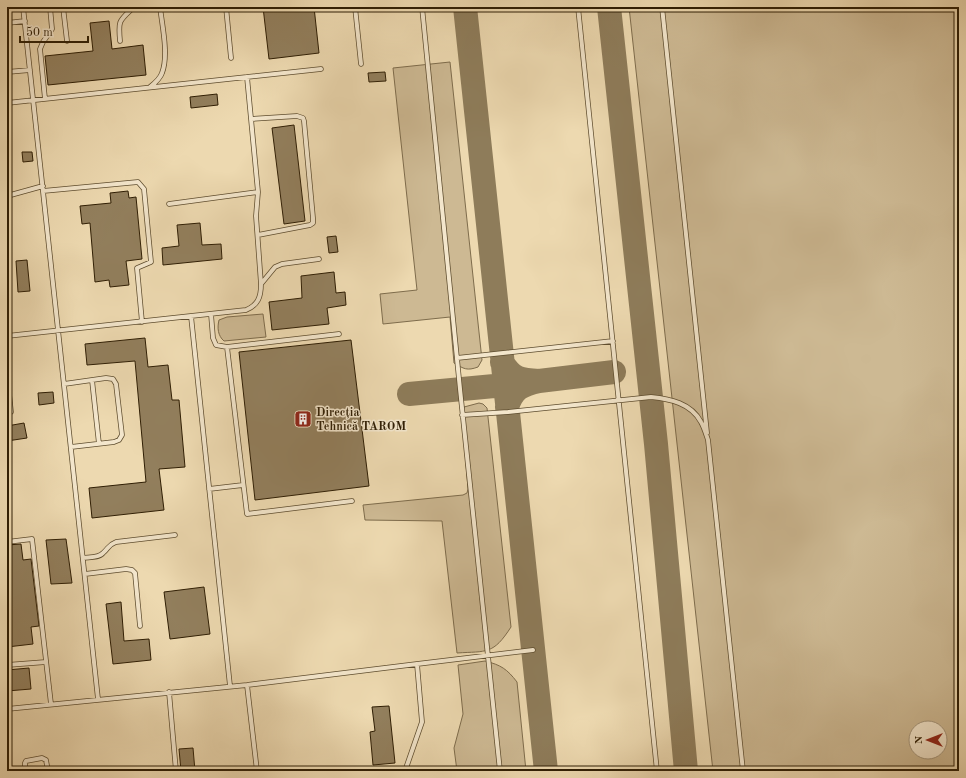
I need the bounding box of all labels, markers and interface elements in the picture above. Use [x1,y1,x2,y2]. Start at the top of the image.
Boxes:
scale bar [20,18,88,44]
text: 50 m [26,26,53,39]
place label: Direcţia Tehnică TAROM [316,407,406,433]
building icon: Direcţia Tehnică TAROM [293,409,313,429]
north arrow [908,720,948,760]
text: N [914,735,925,744]

